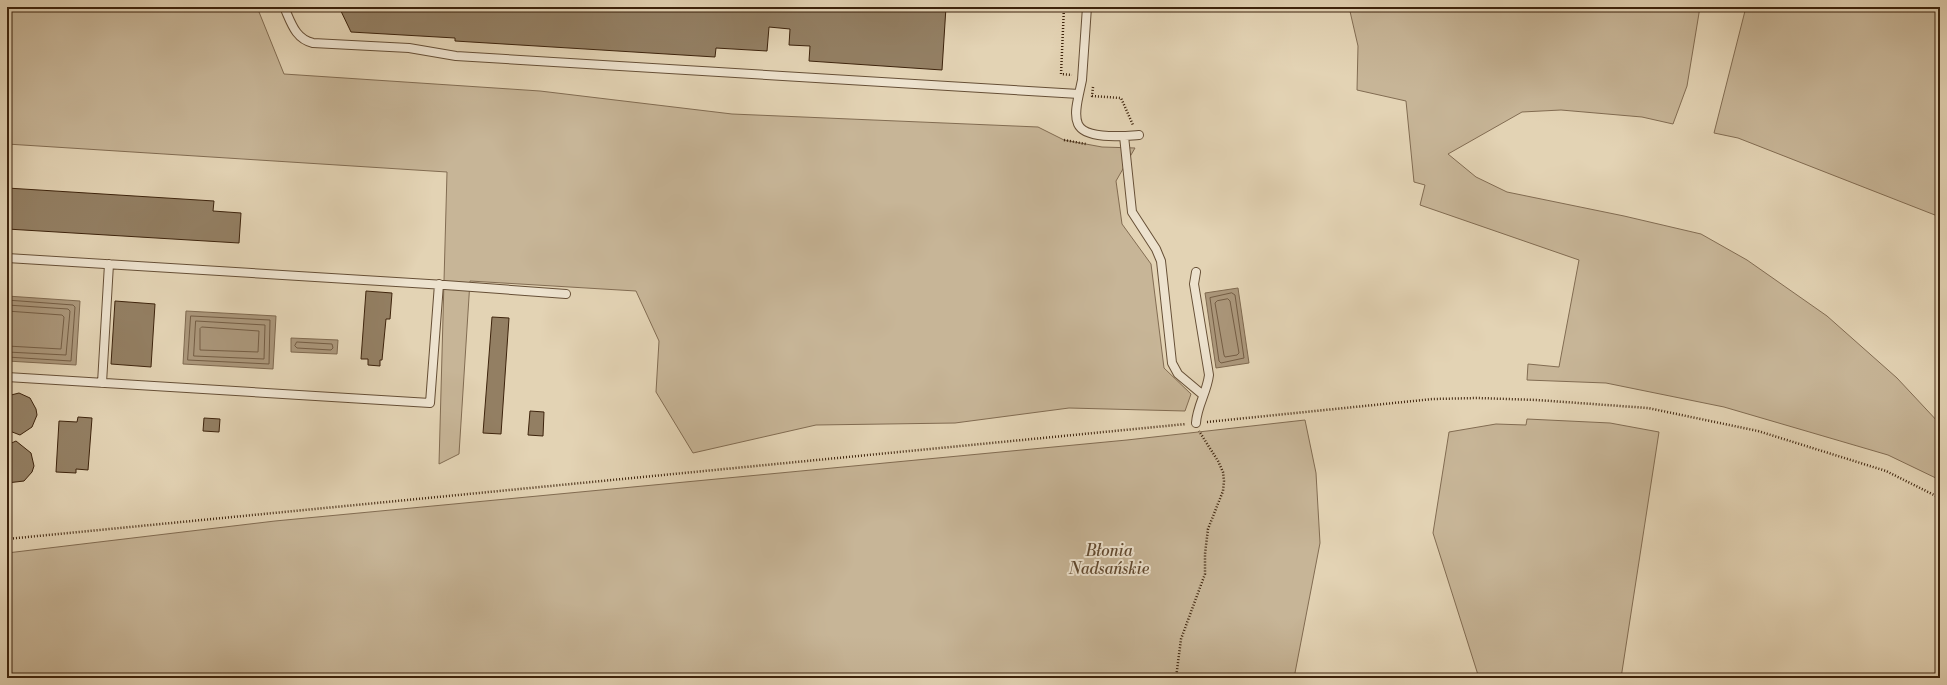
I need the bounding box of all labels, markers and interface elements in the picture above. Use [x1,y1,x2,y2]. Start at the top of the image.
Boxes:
park label: Błonia Nadsańskie [1068,541,1150,579]

